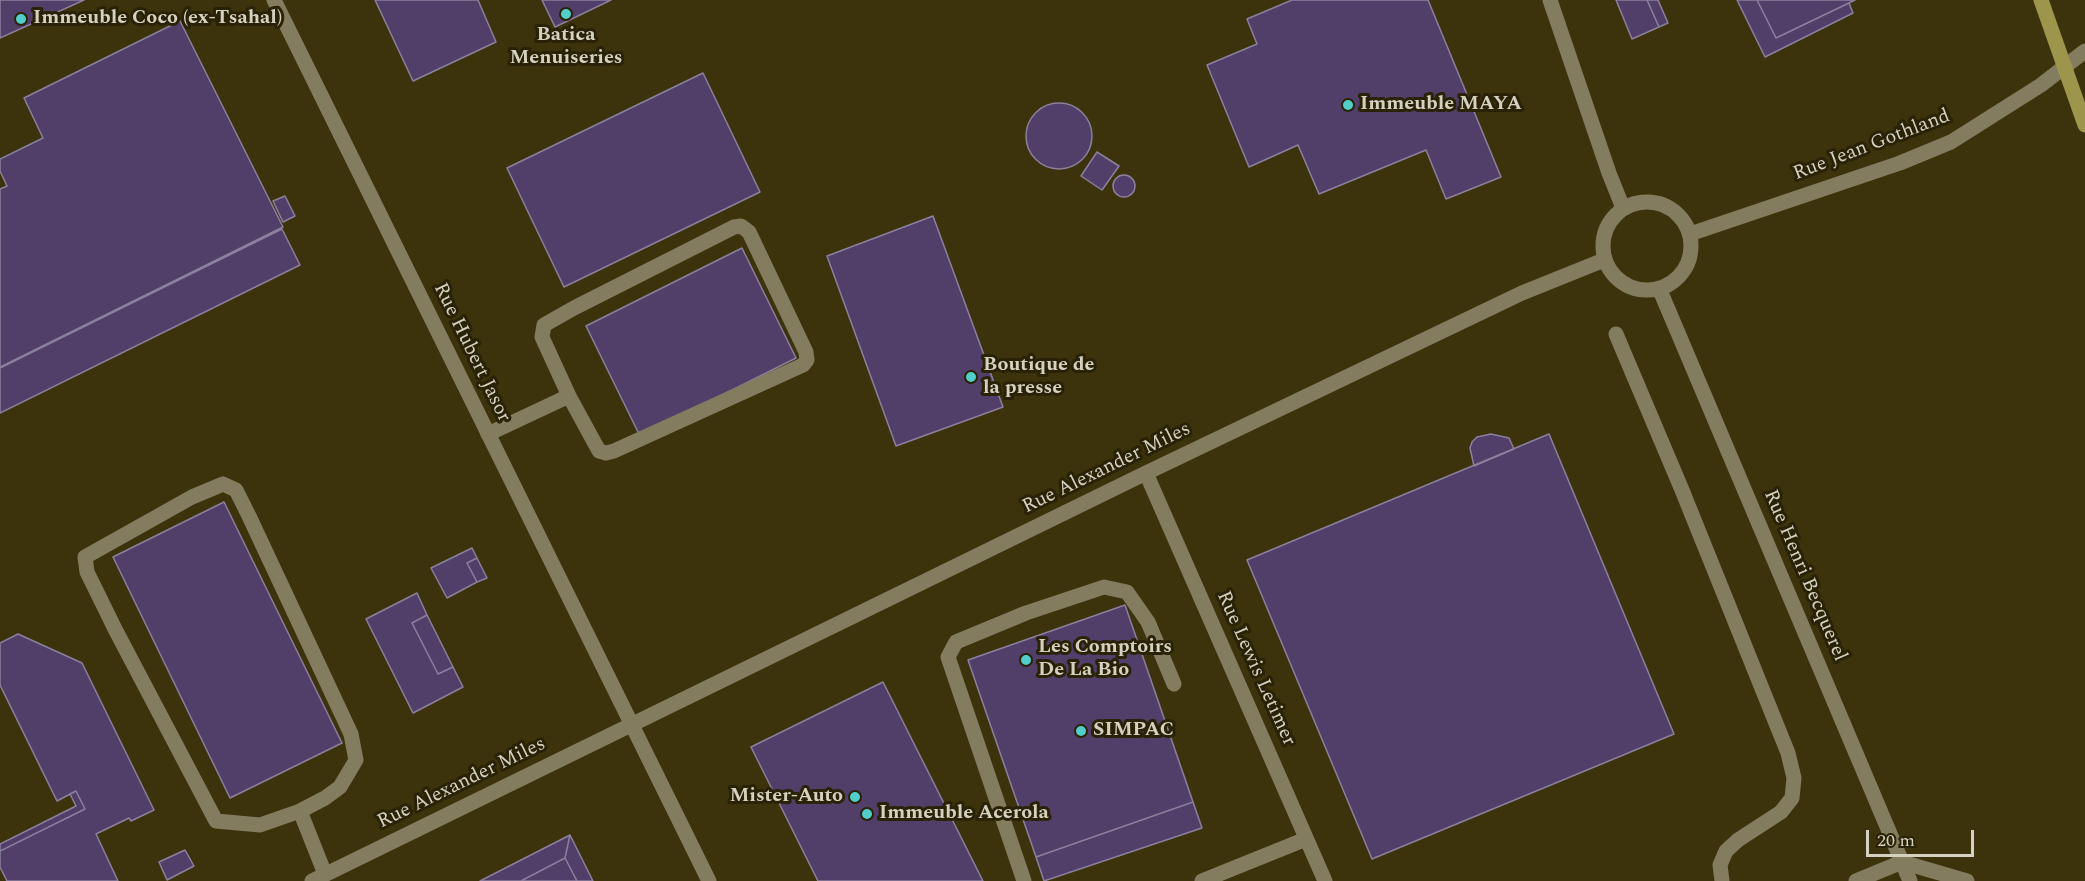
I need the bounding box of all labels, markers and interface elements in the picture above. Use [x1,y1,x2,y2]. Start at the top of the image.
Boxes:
place label: Immeuble Coco (ex-Tsahal) [33,7,282,31]
marker: Batica Menuiseries [559,7,573,21]
marker: Immeuble Coco (ex-Tsahal) [14,12,28,26]
place label: Batica Menuiseries [509,24,623,71]
place label: Immeuble MAYA [1360,93,1522,117]
marker: Immeuble MAYA [1341,98,1355,112]
street label: Rue Jean Gothland [1790,105,1954,187]
street label: Rue Hubert Jasor [427,279,515,427]
place label: Boutique de la presse [983,354,1094,401]
marker: Boutique de la presse [964,370,978,384]
street label: Rue Alexander Miles [1019,418,1195,520]
street label: Rue Henri Becquerel [1757,487,1851,665]
street label: Rue Lewis Letimer [1210,588,1300,750]
place label: Les Comptoirs De La Bio [1038,636,1172,683]
marker: Les Comptoirs De La Bio [1019,653,1033,667]
place label: SIMPAC [1093,719,1174,743]
marker: SIMPAC [1074,724,1088,738]
street label: Rue Alexander Miles [374,733,550,835]
place label: Mister-Auto [729,785,843,809]
marker: Mister-Auto [848,790,862,804]
place label: Immeuble Acerola [879,802,1049,826]
marker: Immeuble Acerola [860,807,874,821]
scale bar [1869,818,1977,856]
text: 20 m [1877,827,1915,854]

